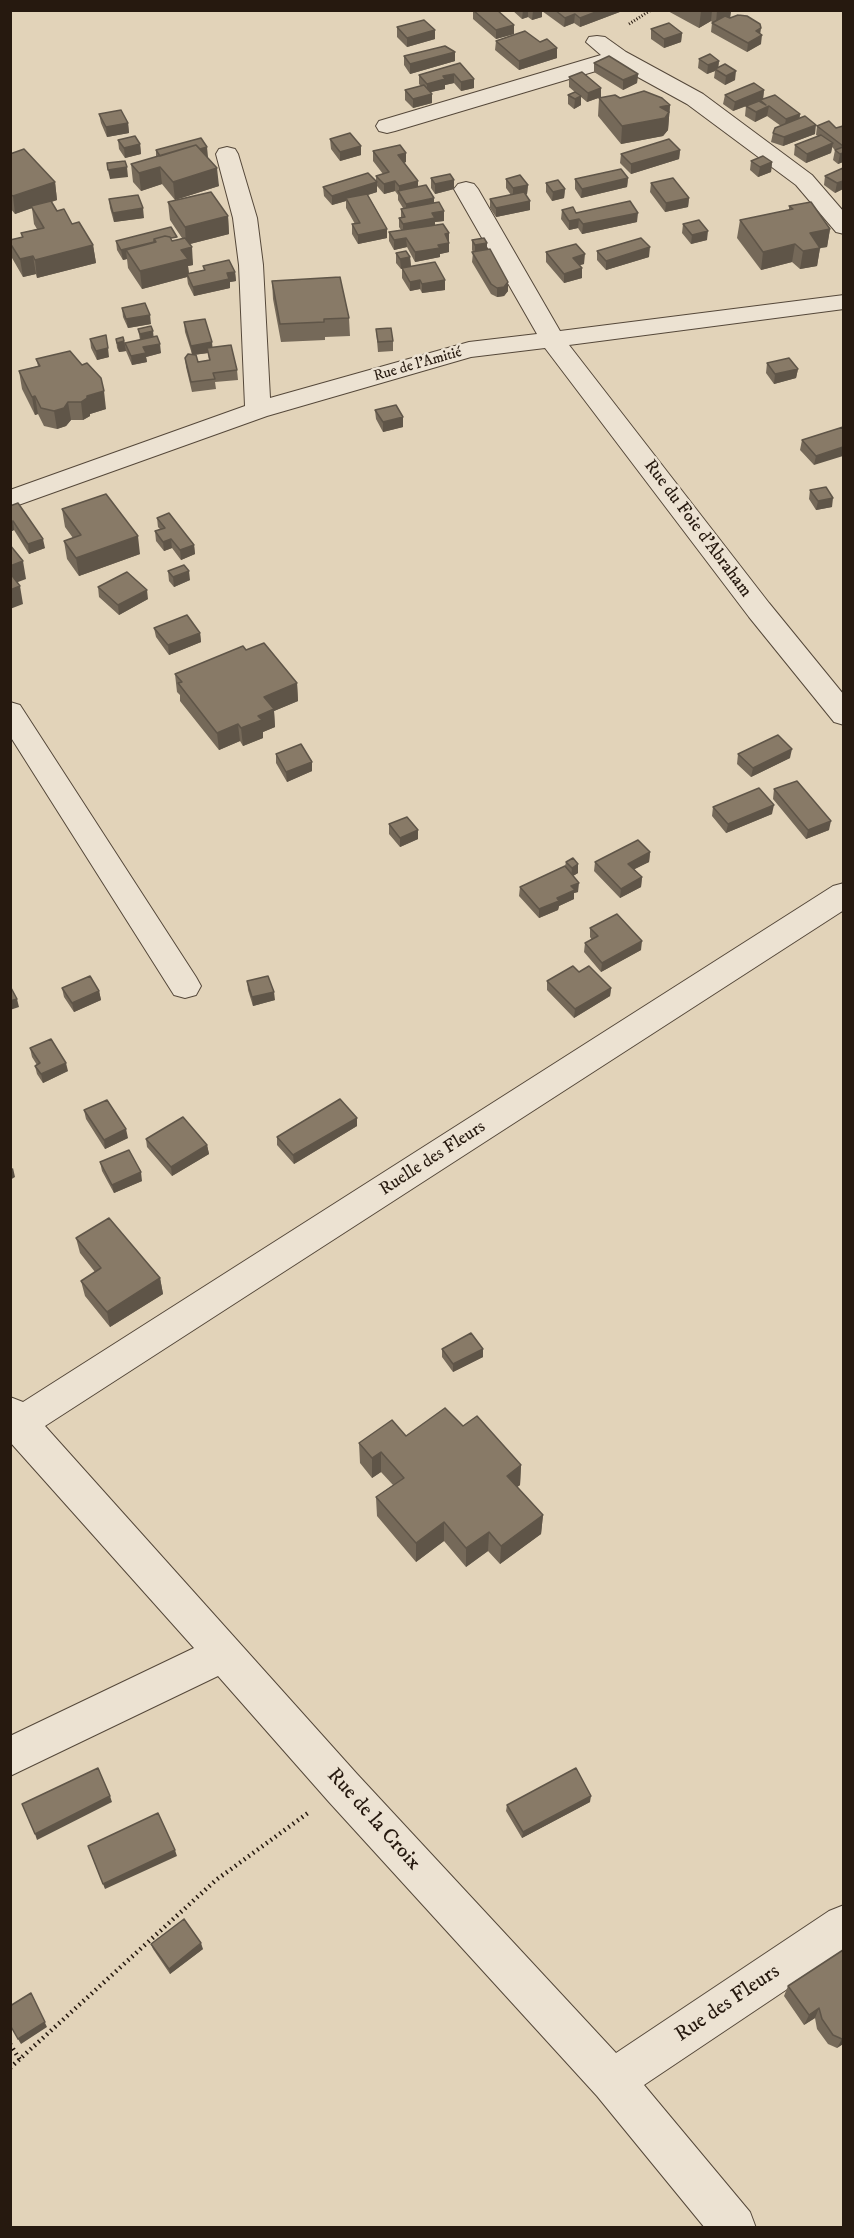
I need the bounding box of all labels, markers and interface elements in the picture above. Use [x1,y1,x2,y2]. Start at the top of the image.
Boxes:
street label: Rue de l'Amitié [372,344,464,386]
street label: Rue du Foie d'Abraham [638,456,756,602]
street label: Ruelle des Fleurs [376,1117,490,1201]
street label: Rue de la Croix [321,1764,425,1876]
street label: Rue des Fleurs [671,1960,785,2048]

